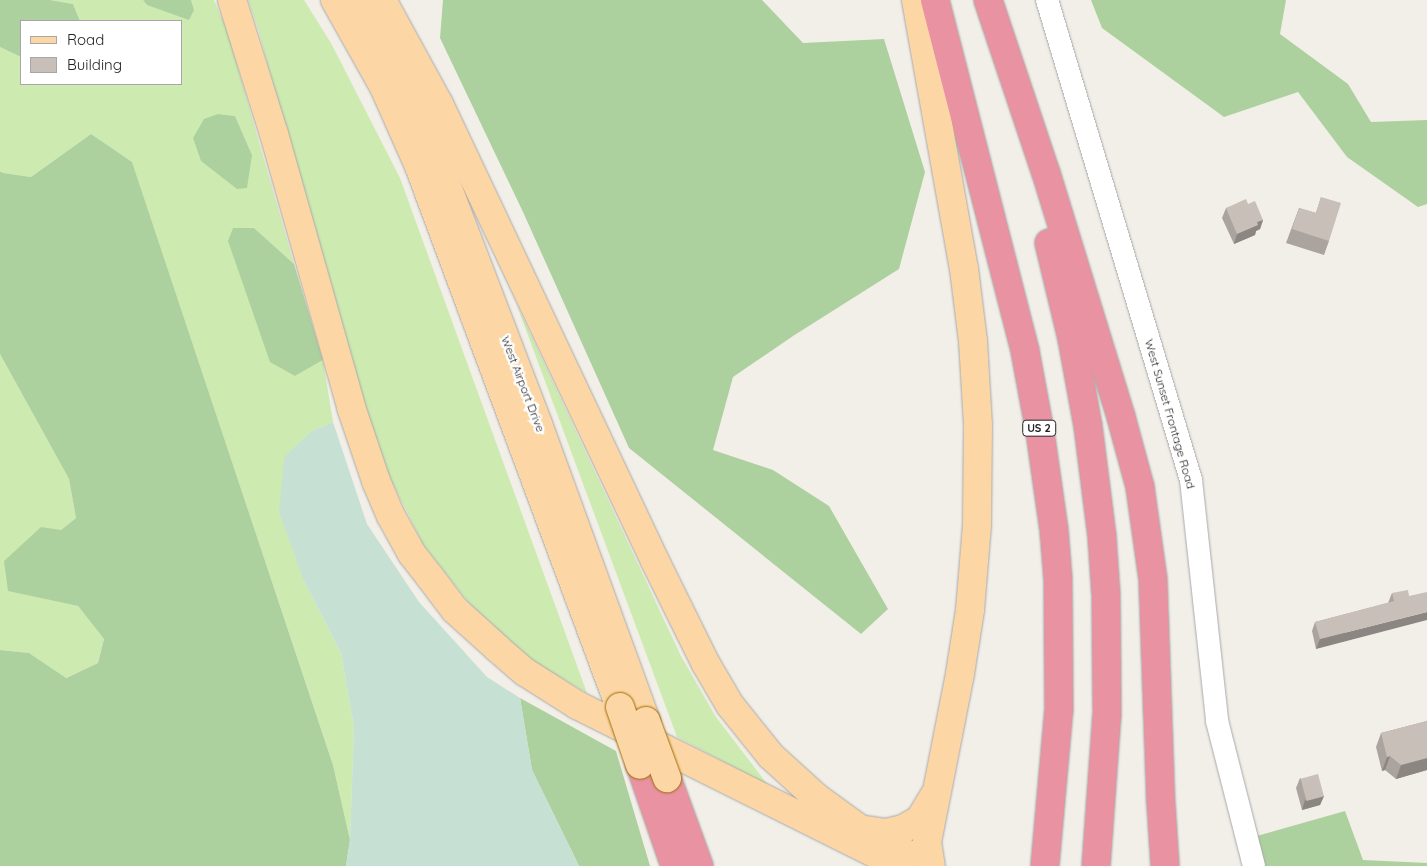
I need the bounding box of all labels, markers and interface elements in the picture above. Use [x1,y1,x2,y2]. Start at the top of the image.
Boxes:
legend [20,20,182,85]
text: Road [67,30,104,49]
text: Building [67,55,122,74]
street label: West Airport Drive [498,334,548,434]
street label: West Sunset Frontage Road [1142,337,1198,491]
road number: US 2 [1022,419,1056,436]

